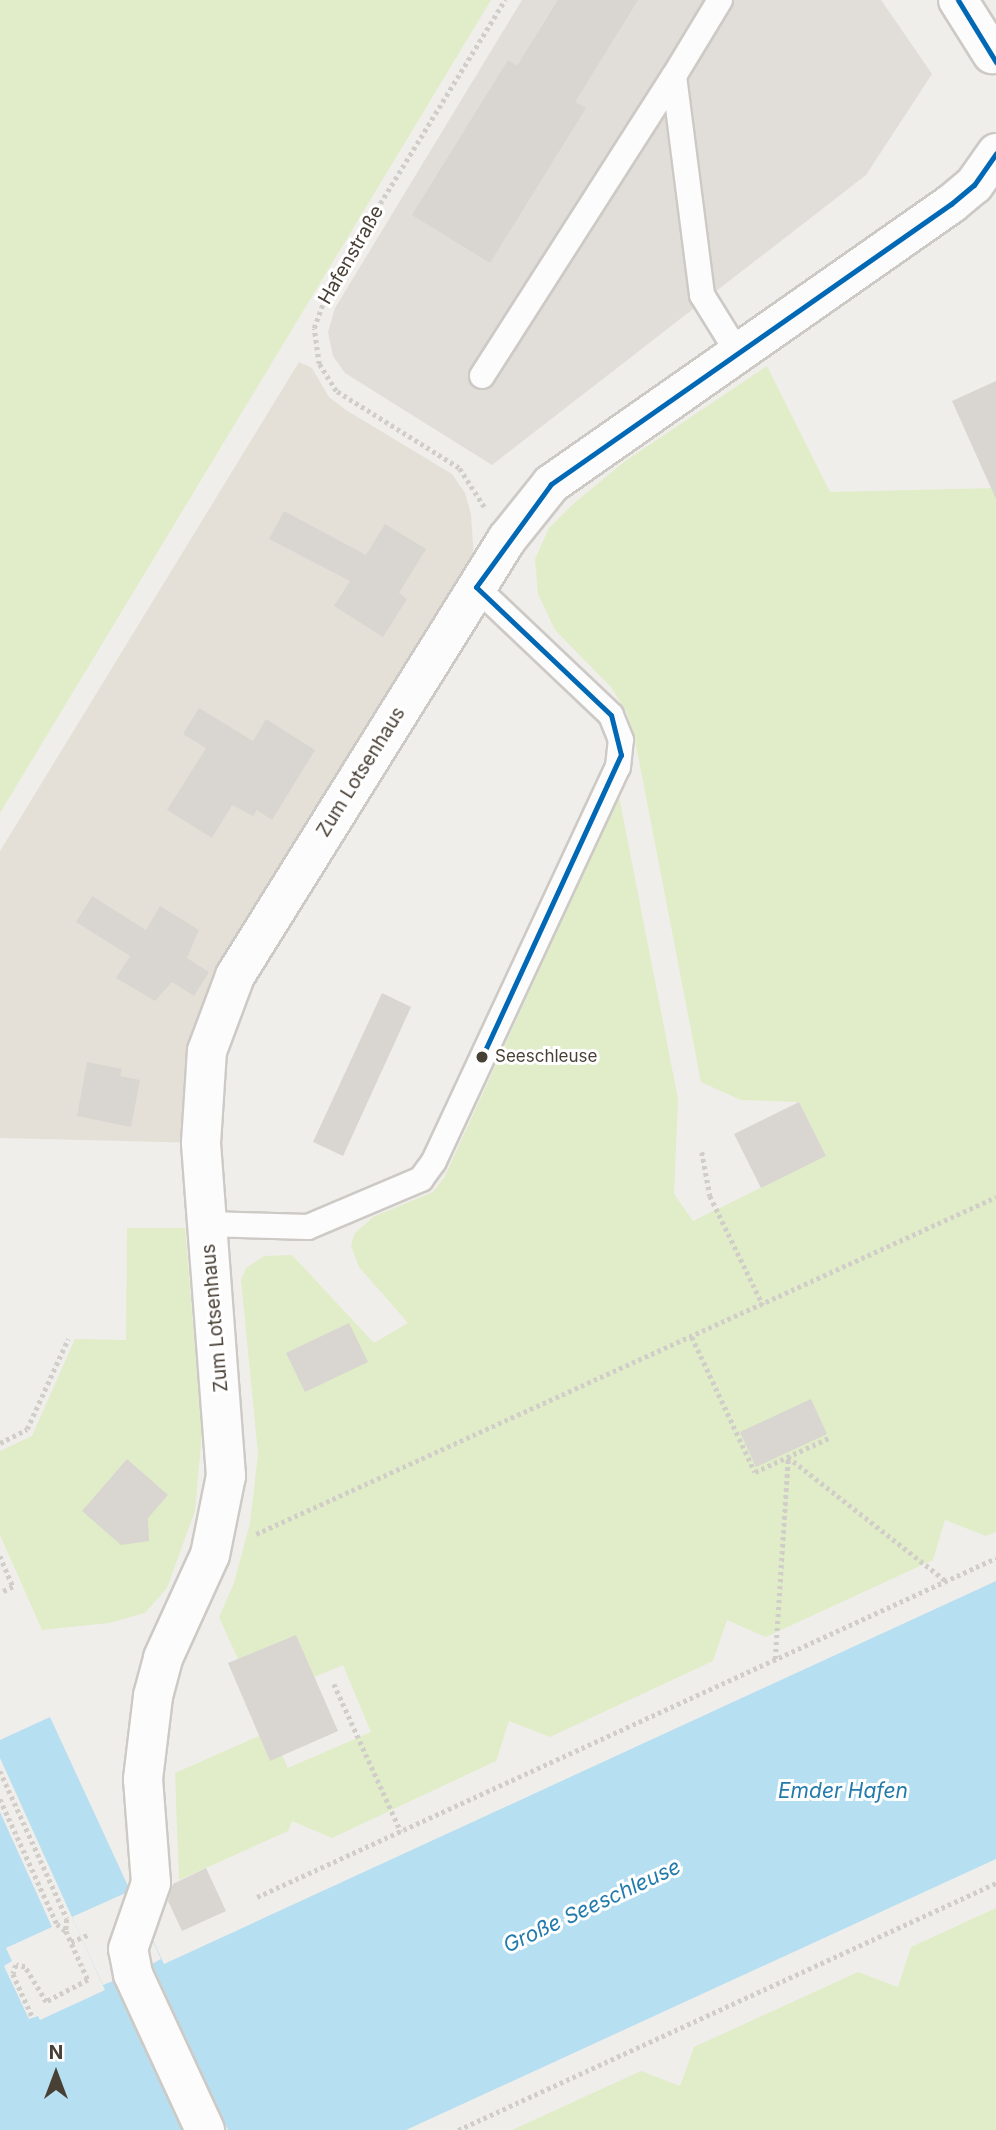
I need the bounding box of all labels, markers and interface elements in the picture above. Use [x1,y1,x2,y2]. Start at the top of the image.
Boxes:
street label: Hafenstraße [314,201,388,309]
street label: Zum Lotsenhaus [312,703,410,841]
place label: Seeschleuse [495,1047,597,1067]
marker: Seeschleuse [475,1050,489,1064]
street label: Zum Lotsenhaus [197,1243,233,1393]
water label: Emder Hafen [778,1778,908,1804]
water label: Große Seeschleuse [499,1854,685,1958]
north arrow [21,2039,91,2109]
text: N [49,2041,63,2064]

